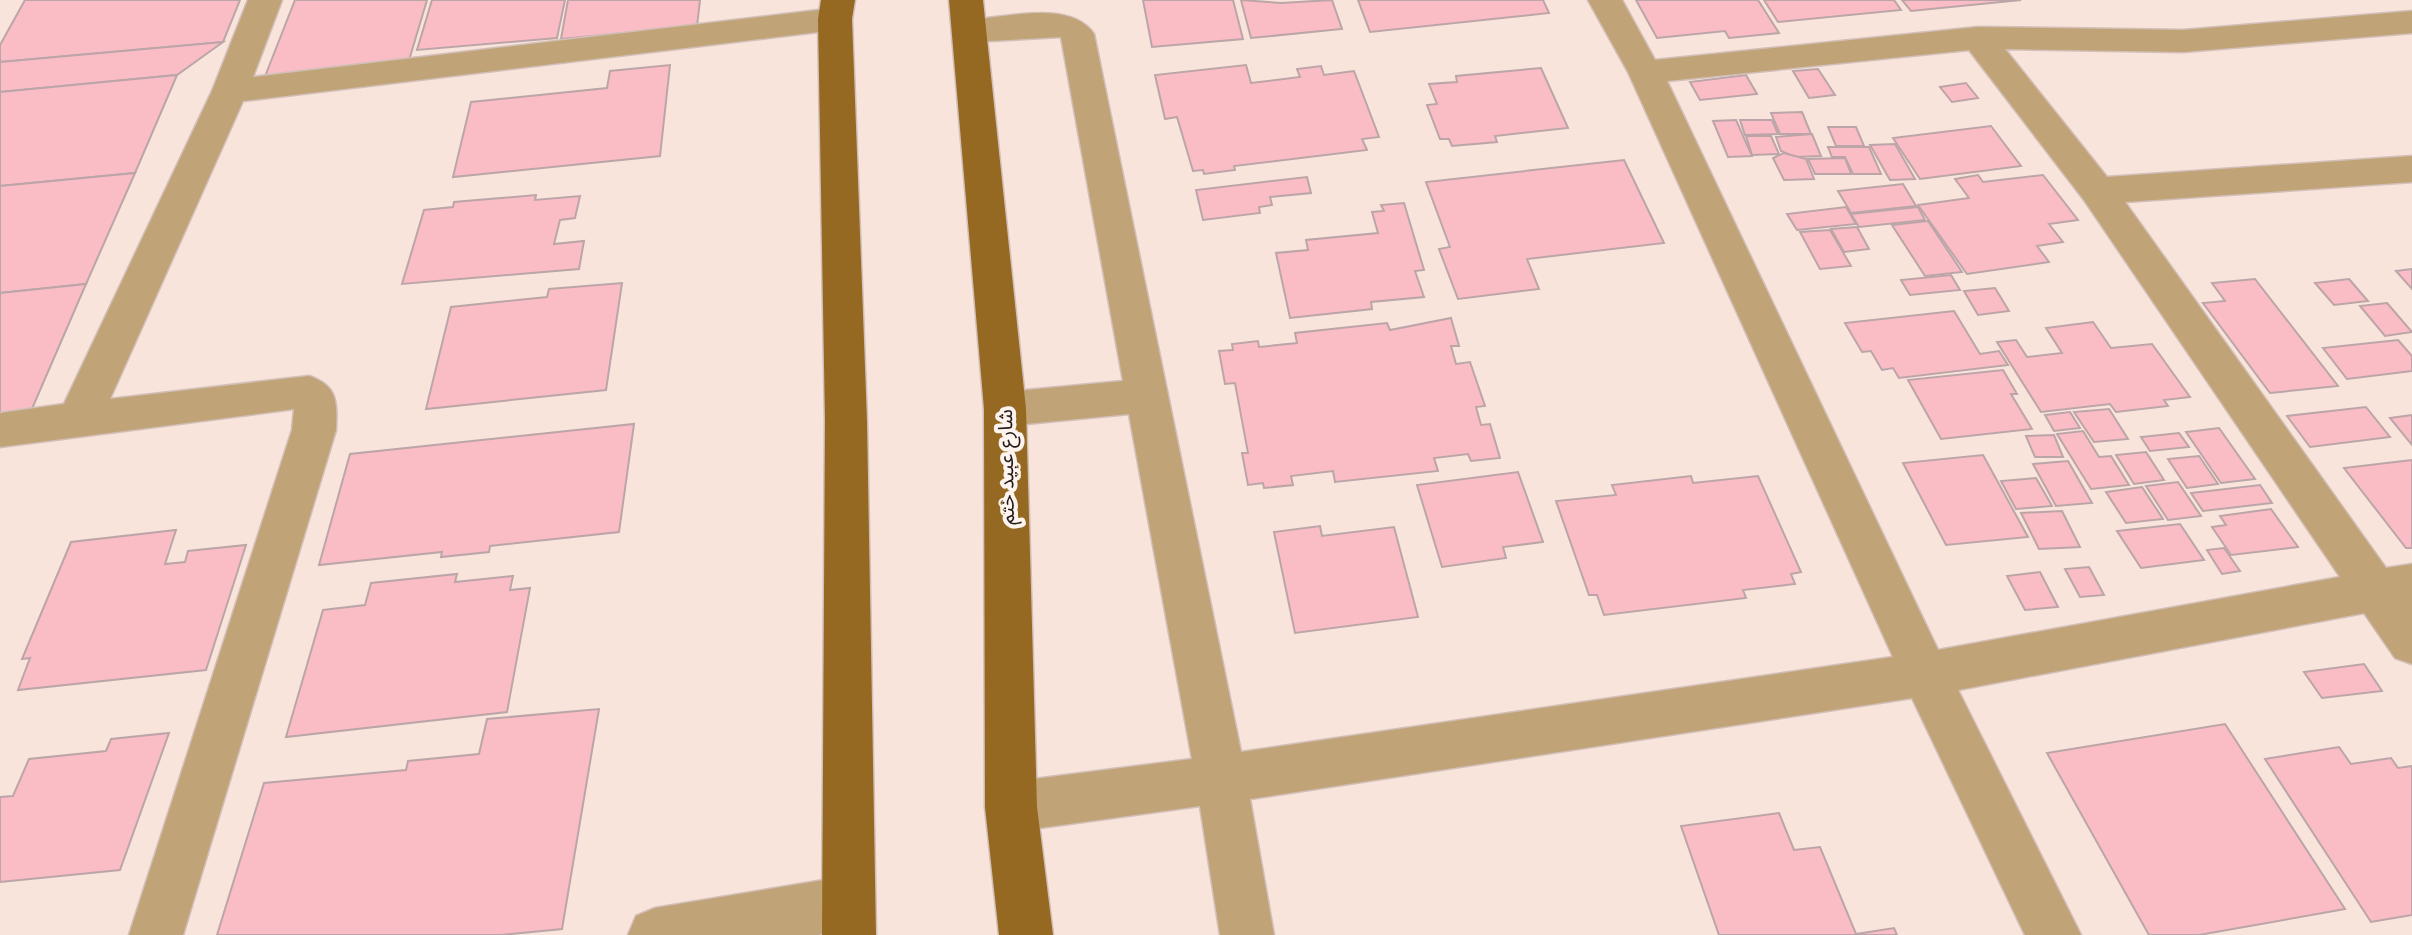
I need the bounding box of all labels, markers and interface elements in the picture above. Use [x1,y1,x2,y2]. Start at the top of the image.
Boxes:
street label: شارع عبيد ختم [994,409,1022,525]

